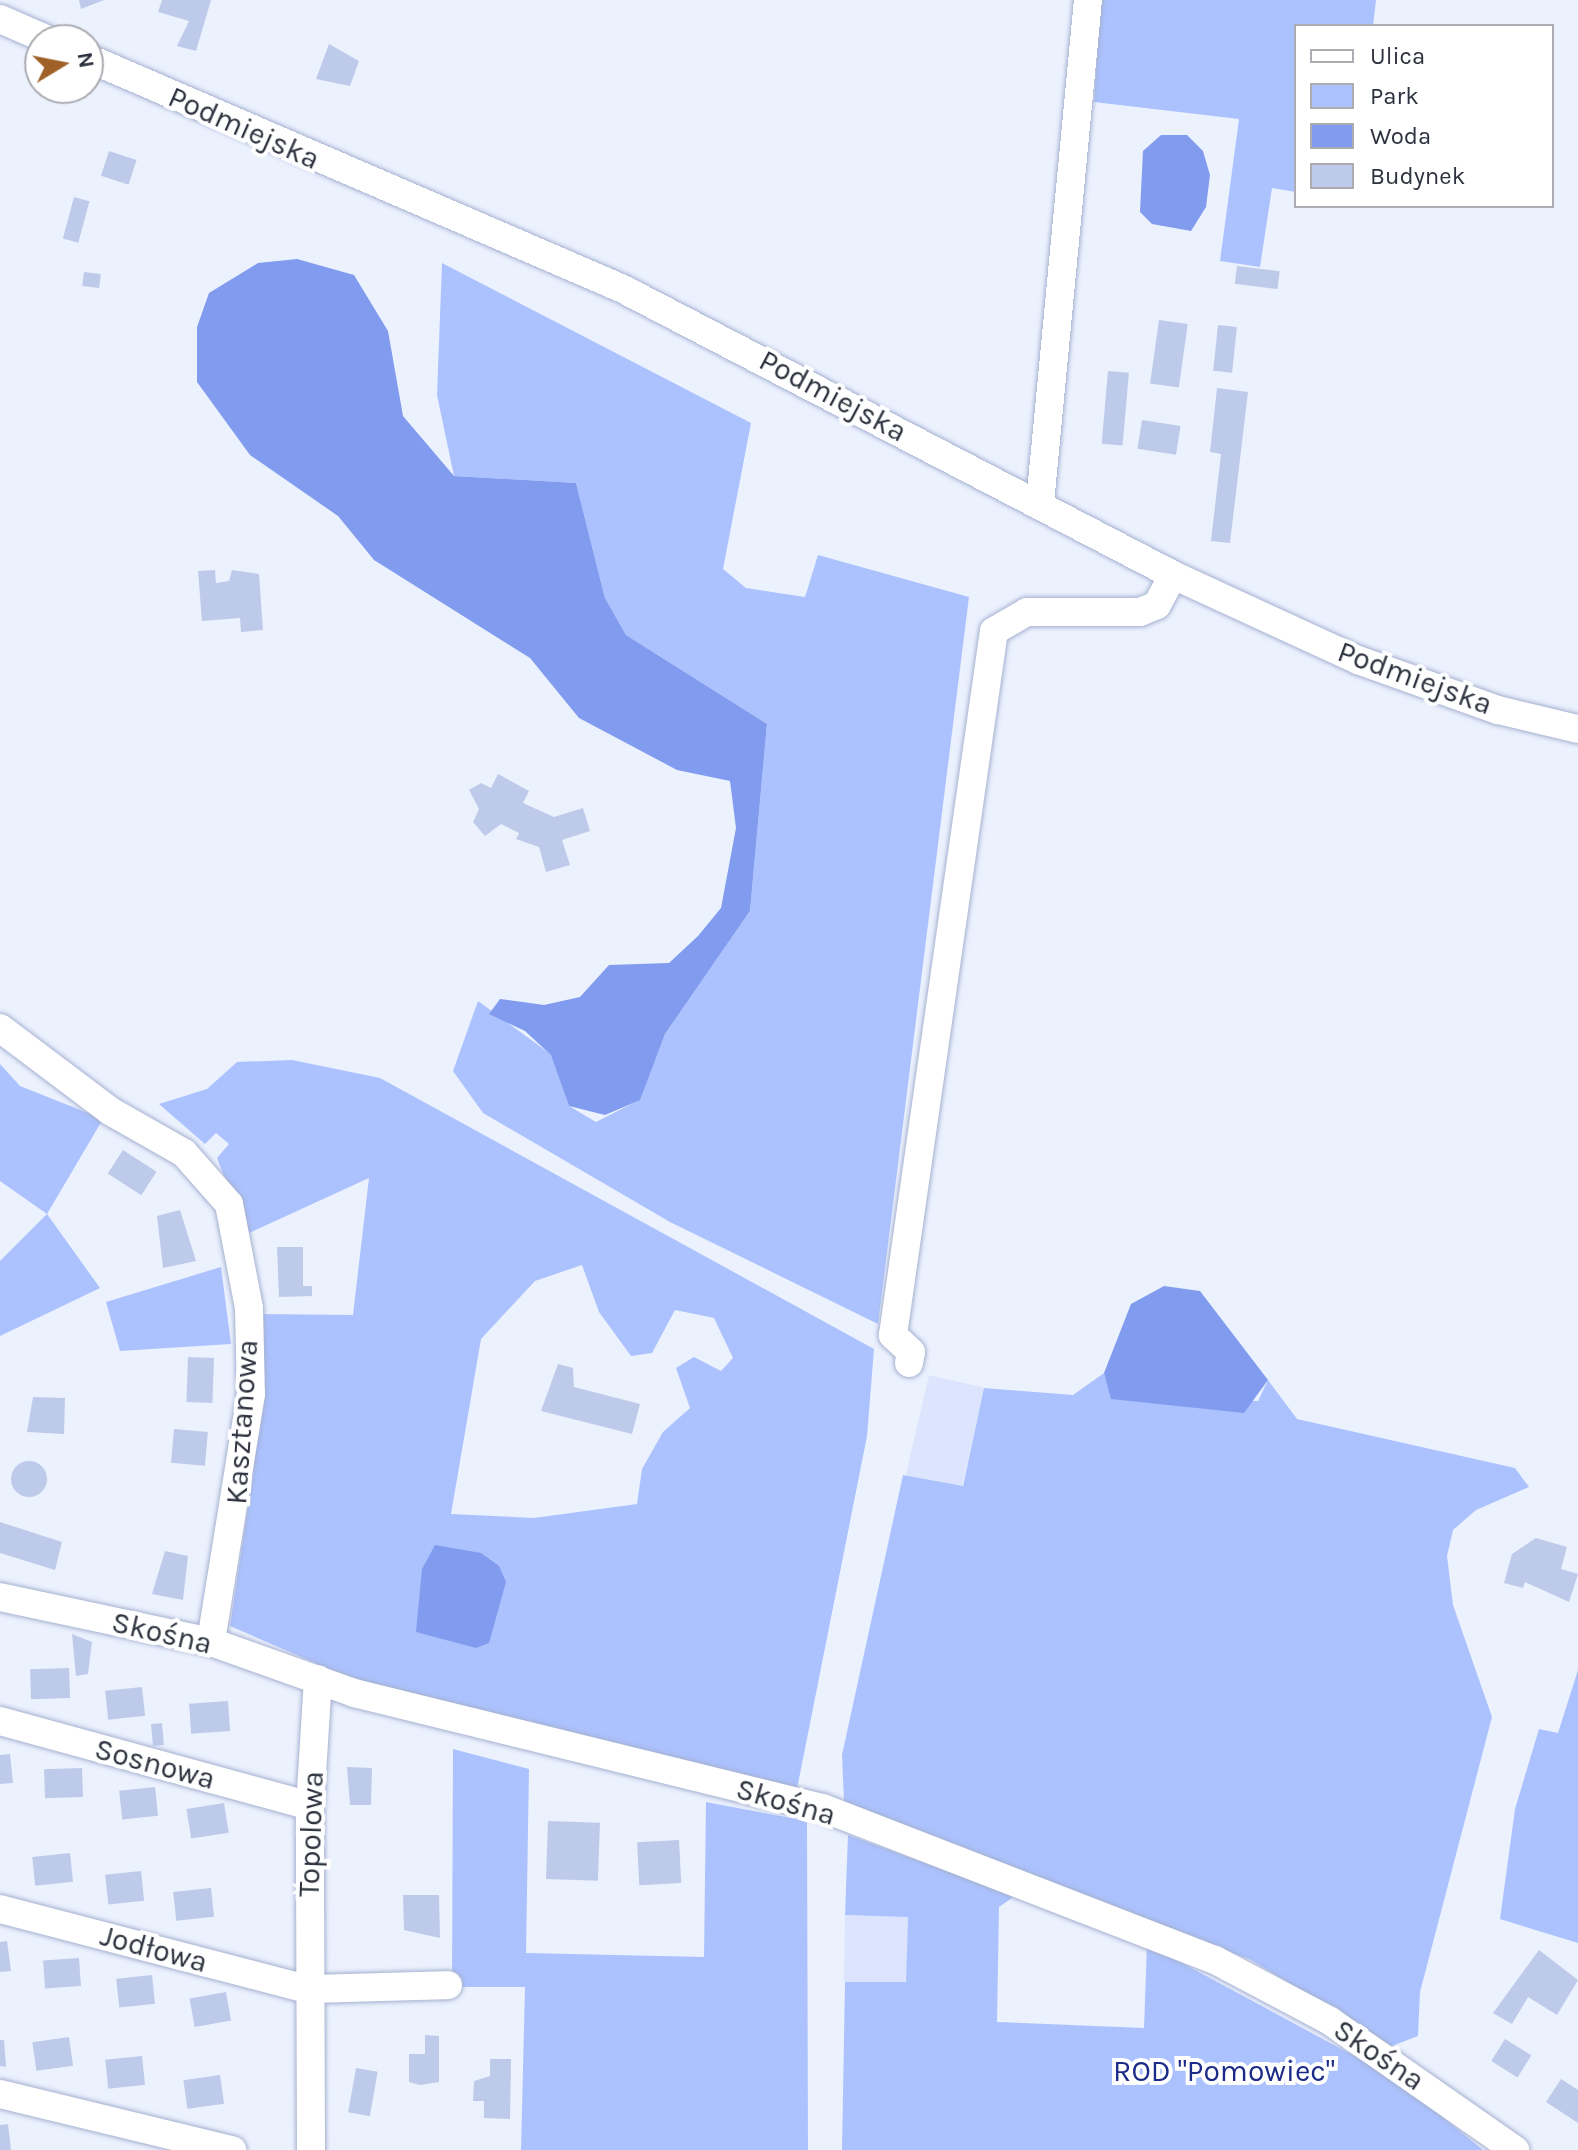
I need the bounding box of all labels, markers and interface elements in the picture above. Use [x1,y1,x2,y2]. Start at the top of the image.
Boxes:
north arrow [24,24,104,104]
legend [1294,24,1554,208]
text: Ulica [1370,42,1425,70]
text: N [71,50,100,70]
street label: Podmiejska [163,79,325,177]
text: Park [1370,82,1419,110]
text: Woda [1370,122,1431,150]
text: Budynek [1370,162,1465,190]
street label: Podmiejska [753,342,913,450]
street label: Podmiejska [1333,633,1497,723]
street label: Kasztanowa [218,1338,266,1506]
street label: Skośna [108,1604,216,1662]
street label: Sosnowa [91,1731,219,1797]
street label: Topolowa [291,1770,331,1898]
street label: Skośna [732,1771,840,1833]
street label: Jodłowa [97,1917,211,1981]
street label: Skośna [1327,2012,1431,2098]
park label: ROD "Pomowiec" [1113,2053,1335,2089]

